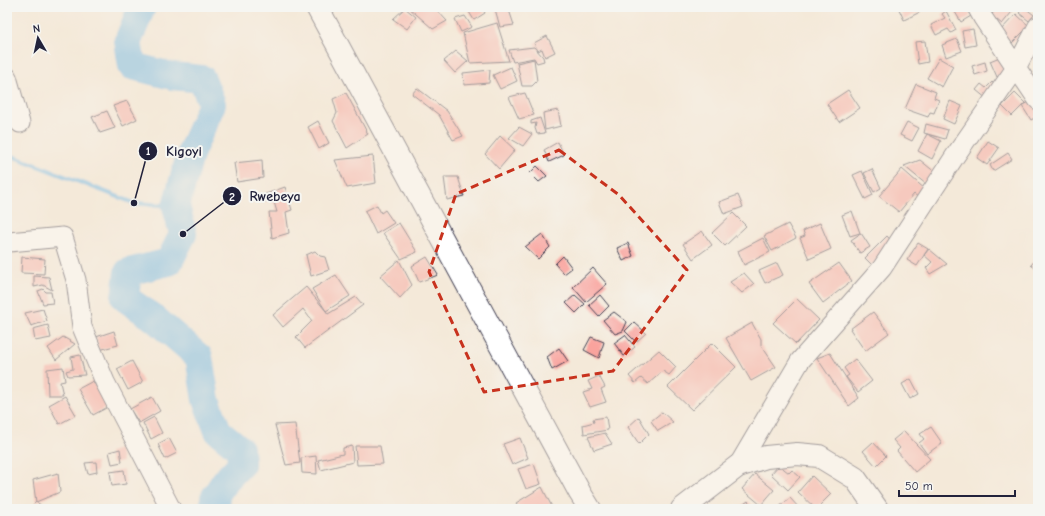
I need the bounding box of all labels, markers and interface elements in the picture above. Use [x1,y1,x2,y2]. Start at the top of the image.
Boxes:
north arrow [18,18,58,58]
text: N [32,22,41,36]
callout: Kigoyi [138,138,210,164]
text: Kigoyi [166,143,202,160]
text: 1 [146,144,151,158]
callout: Rwebeya [222,183,309,209]
text: Rwebeya [249,188,301,205]
text: 2 [229,190,235,204]
scale bar [899,472,1015,498]
text: 50 m [905,479,933,493]

